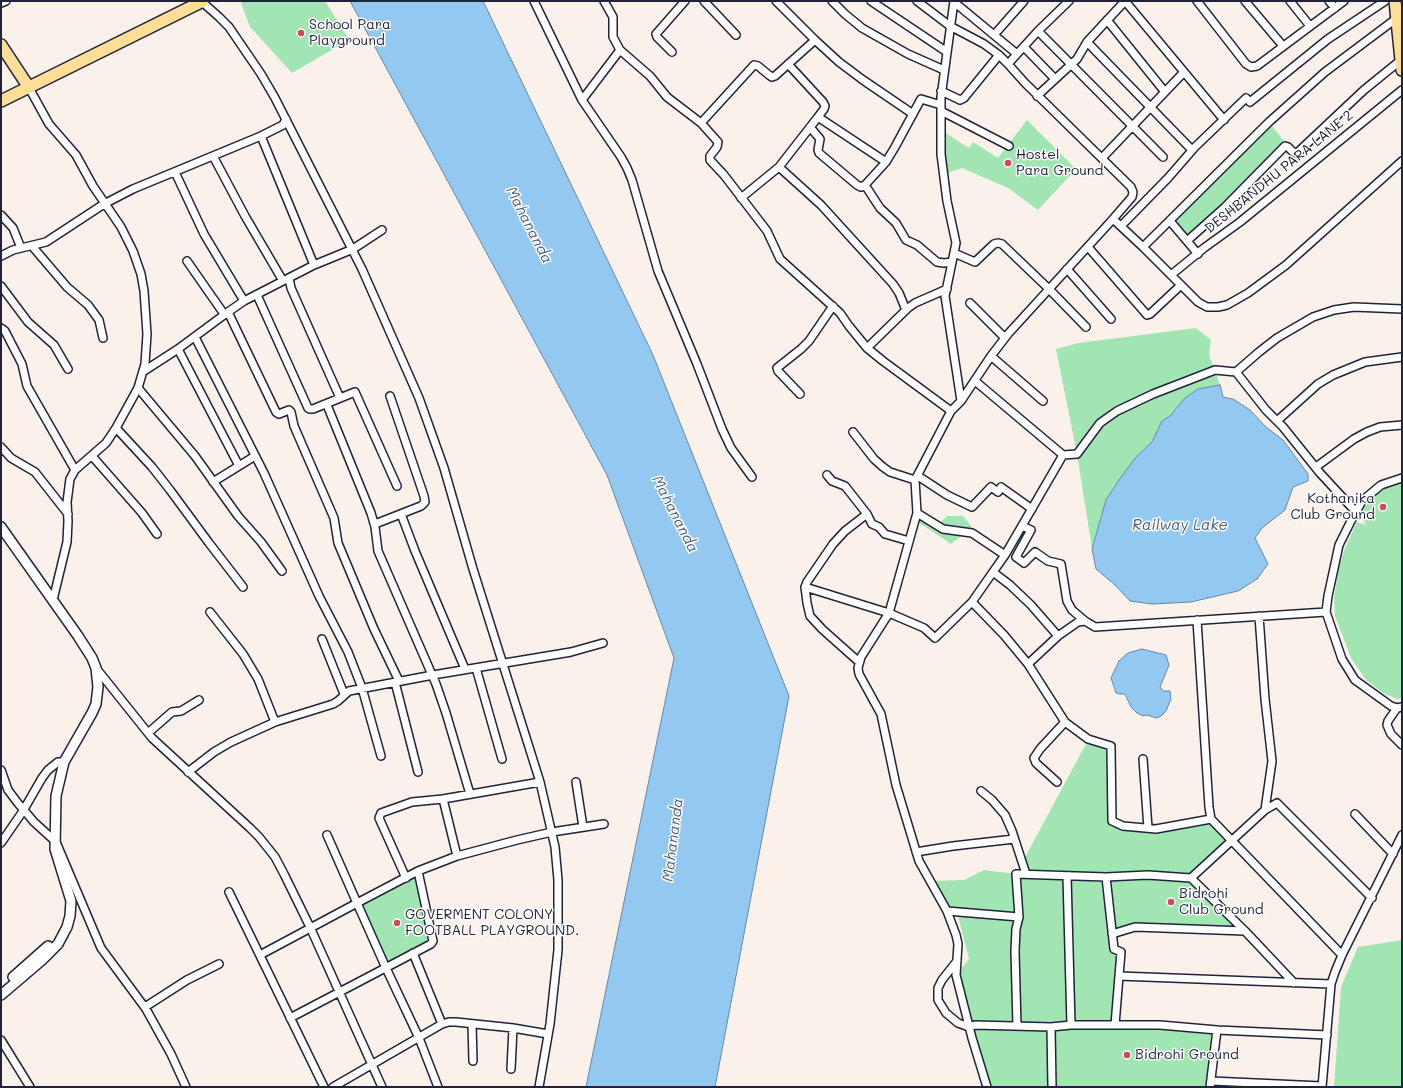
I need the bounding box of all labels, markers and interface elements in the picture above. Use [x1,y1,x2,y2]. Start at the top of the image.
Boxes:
place label: School Para Playground [309,17,391,50]
marker: School Para Playground [296,28,306,38]
street label: DESHBANDHU PARA LANE 2 [1202,107,1356,237]
place label: Hostel Para Ground [1016,147,1103,180]
marker: Hostel Para Ground [1003,158,1013,168]
water label: Mahananda [502,184,556,266]
water label: Mahananda [648,473,702,555]
place label: Kothanika Club Ground [1290,491,1375,524]
marker: Kothanika Club Ground [1378,502,1388,512]
water label: Railway Lake [1132,516,1228,534]
water label: Mahananda [659,797,687,883]
place label: Bidrohi Club Ground [1179,886,1264,918]
marker: Bidrohi Club Ground [1166,897,1176,907]
place label: GOVERMENT COLONY FOOTBALL PLAYGROUND. [405,907,579,940]
marker: GOVERMENT COLONY FOOTBALL PLAYGROUND. [392,918,402,928]
place label: Bidrohi Ground [1135,1047,1239,1063]
marker: Bidrohi Ground [1122,1050,1132,1060]

